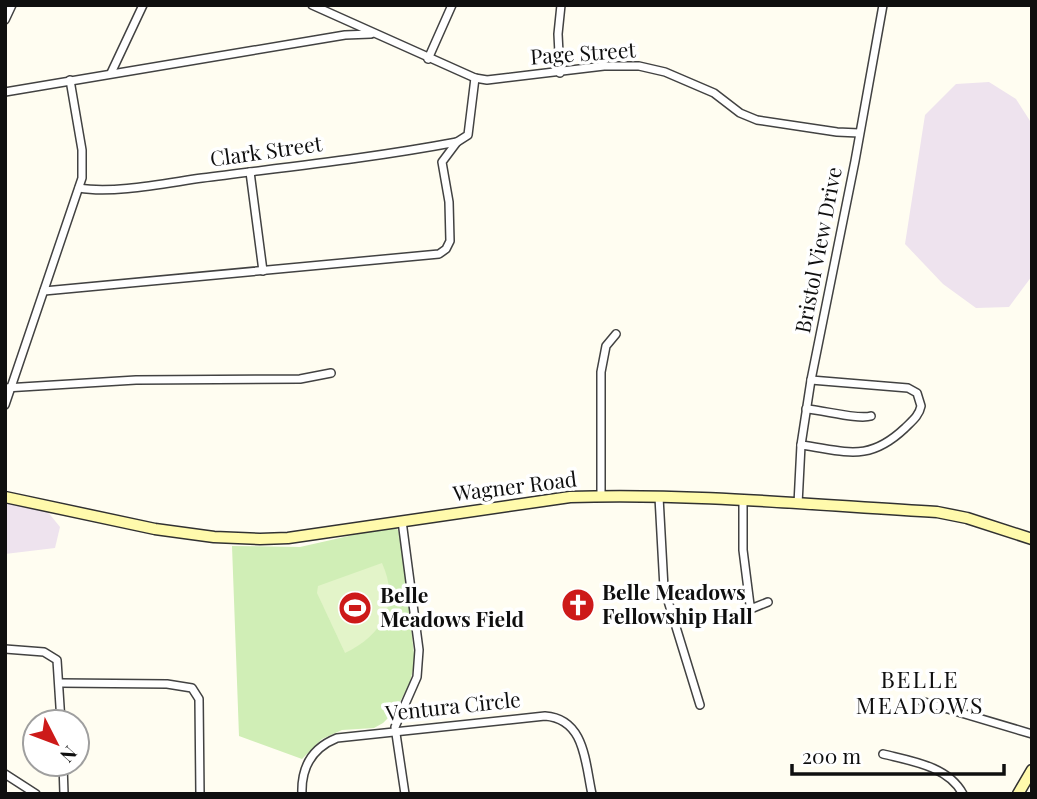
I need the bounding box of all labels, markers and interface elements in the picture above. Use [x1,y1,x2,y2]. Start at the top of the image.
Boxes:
street label: Page Street [529,34,637,70]
street label: Clark Street [208,128,324,172]
street label: Bristol View Drive [787,164,847,335]
street label: Wagner Road [450,464,578,507]
place label: Belle Meadows Fellowship Hall [602,577,753,629]
place label: Belle Meadows Field [380,580,525,632]
church icon: Belle Meadows Fellowship Hall [559,586,597,624]
sports icon: Belle Meadows Field [336,589,374,627]
district label: BELLE MEADOWS [856,663,984,720]
street label: Ventura Circle [383,684,522,726]
north arrow [21,708,91,778]
scale bar [792,732,1004,776]
text: N [55,741,84,769]
text: 200 m [802,741,861,769]

